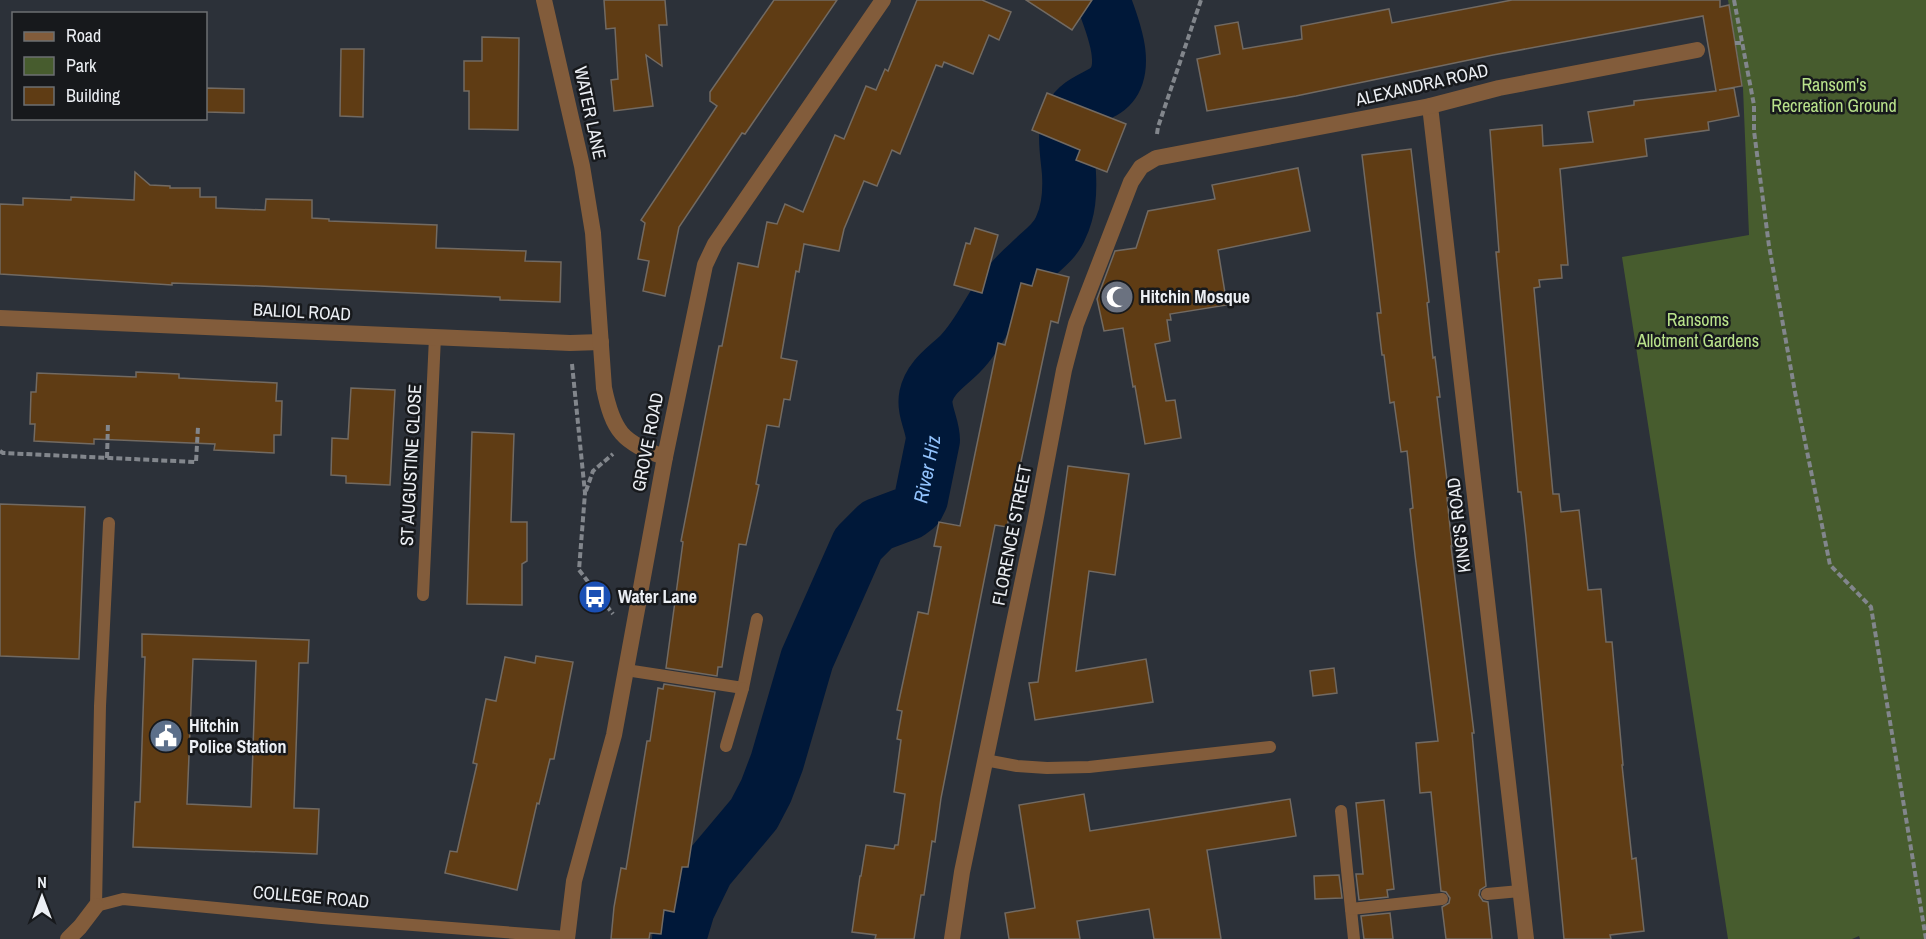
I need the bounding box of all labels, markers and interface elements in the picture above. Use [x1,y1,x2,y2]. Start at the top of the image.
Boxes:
legend [12,12,207,120]
text: Road [66,23,101,48]
text: Park [66,53,97,78]
street label: ALEXANDRA ROAD [1352,57,1491,112]
street label: WATER LANE [568,64,613,162]
park label: Ransom's Recreation Ground [1771,72,1897,118]
text: Building [66,83,121,108]
mosque icon: Hitchin Mosque [1099,279,1135,315]
place label: Hitchin Mosque [1140,284,1250,309]
street label: BALIOL ROAD [252,296,352,327]
park label: Ransoms Allotment Gardens [1636,307,1759,353]
street label: ST AUGUSTINE CLOSE [394,383,427,547]
street label: GROVE ROAD [626,390,669,493]
water label: River Hiz [906,435,946,506]
street label: FLORENCE STREET [986,462,1037,607]
street label: KING'S ROAD [1440,476,1477,574]
bus stop icon: Water Lane [577,579,613,615]
place label: Water Lane [618,584,697,609]
place label: Hitchin Police Station [189,713,287,759]
public building icon: Hitchin Police Station [148,718,184,754]
north arrow [12,867,72,927]
text: N [37,871,47,893]
street label: COLLEGE ROAD [252,879,370,914]

